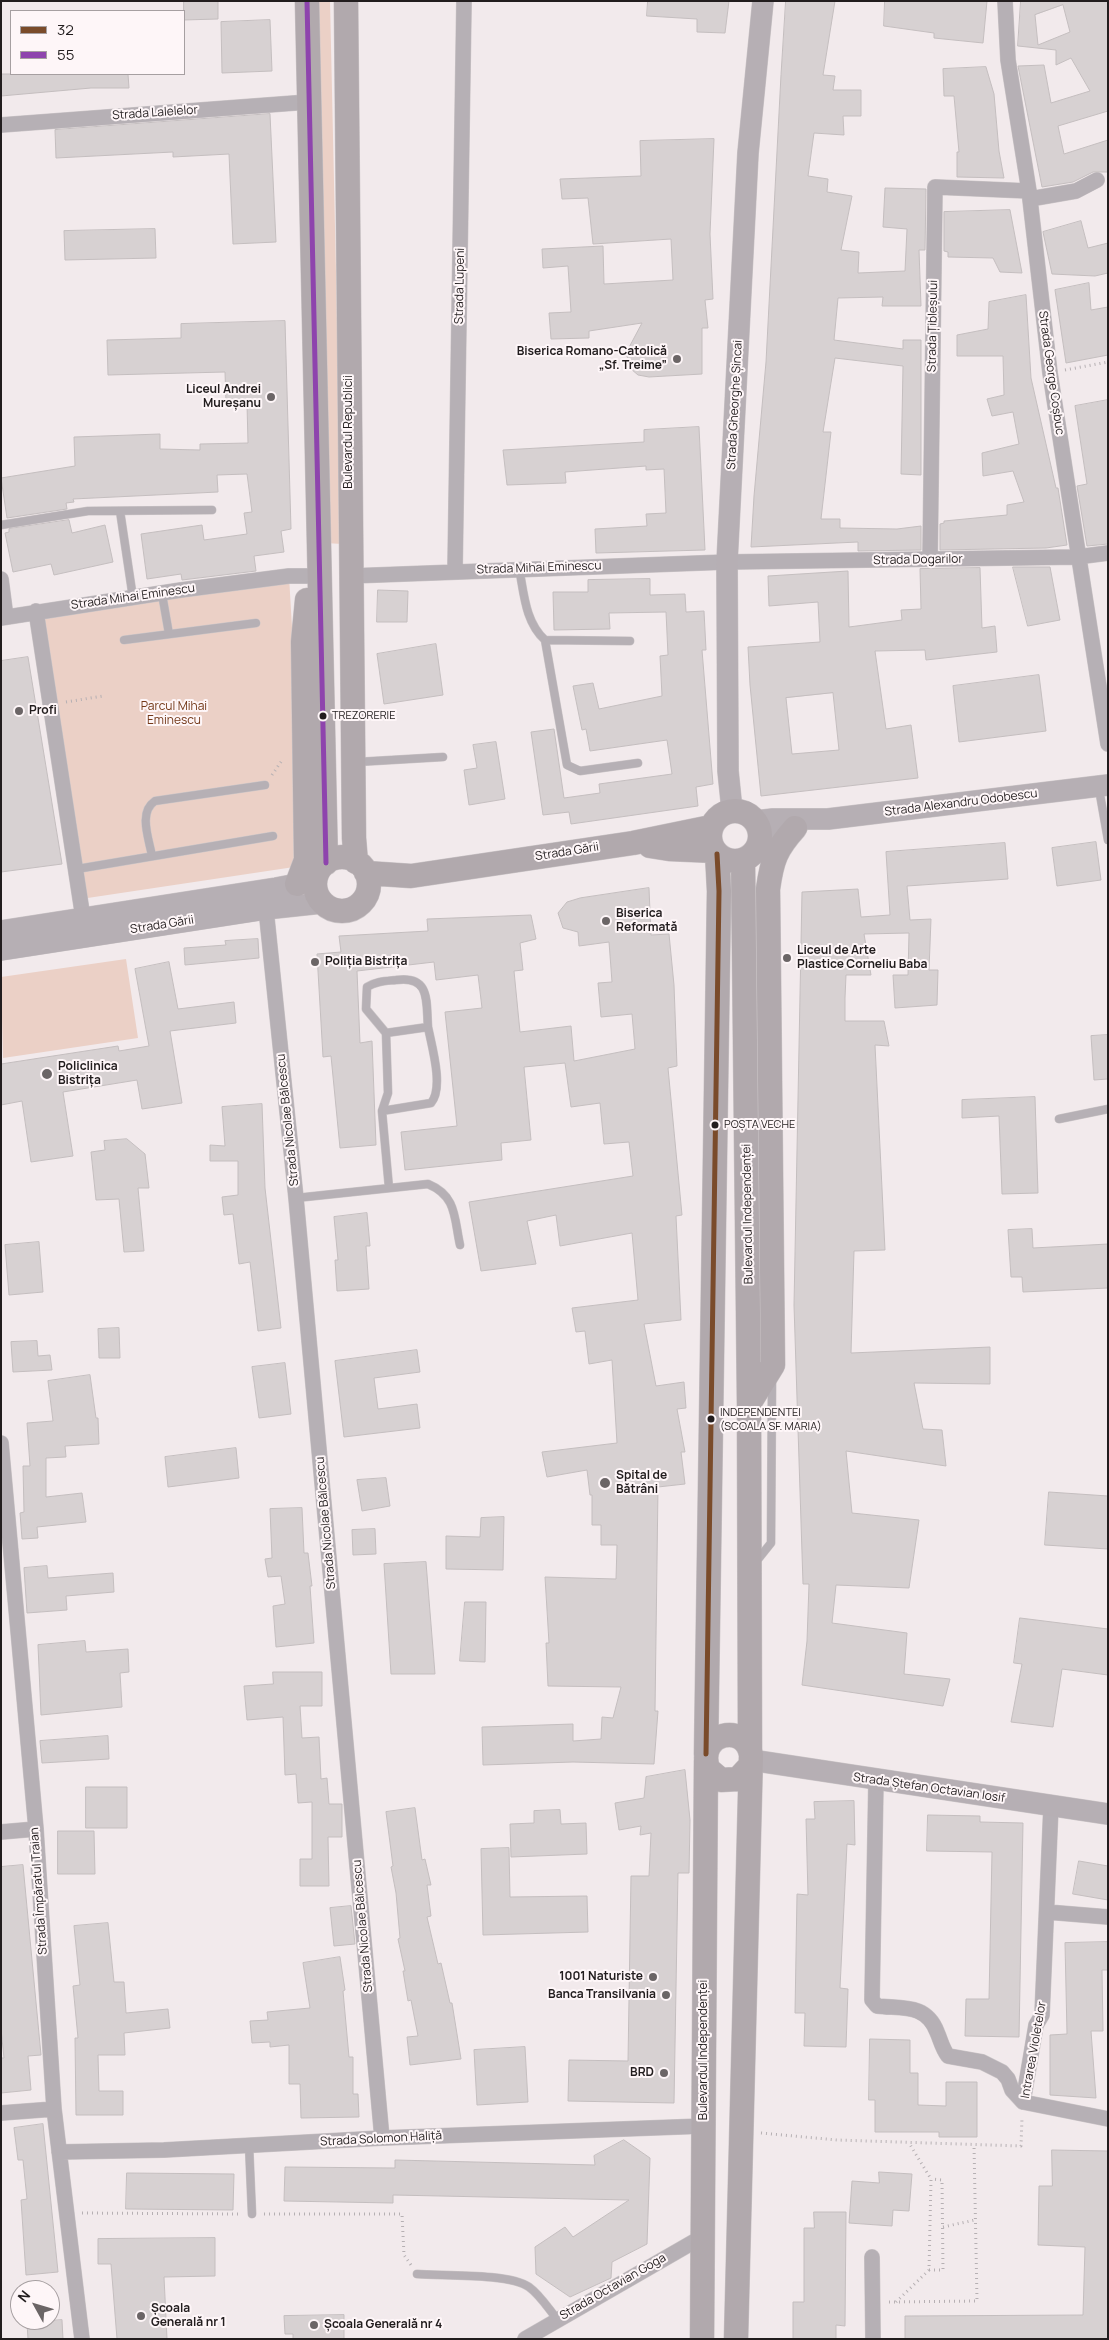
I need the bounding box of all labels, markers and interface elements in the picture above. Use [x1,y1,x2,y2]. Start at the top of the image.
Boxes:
legend [10,10,185,75]
text: 32 [57,19,74,40]
text: 55 [57,44,74,65]
street label: Strada Lalelelor [112,103,198,123]
street label: Strada Lupeni [452,248,468,324]
street label: Strada Țibleșului [925,280,941,372]
street label: Strada George Coșbuc [1035,310,1067,436]
street label: Strada Gheorghe Șincai [724,340,746,470]
place label: Biserica Romano-Catolică „Sf. Treime” [517,345,667,373]
marker: Biserica Romano-Catolică „Sf. Treime” [671,353,683,365]
street label: Bulevardul Republicii [342,375,356,489]
place label: Liceul Andrei Mureșanu [186,383,261,411]
marker: Liceul Andrei Mureșanu [265,391,277,403]
street label: Strada Dogarilor [873,552,963,568]
street label: Strada Mihai Eminescu [476,559,602,577]
street label: Strada Mihai Eminescu [70,581,196,613]
park label: Parcul Mihai Eminescu [141,700,207,728]
place label: Profi [29,704,57,718]
marker: Profi [13,705,25,717]
place label: TREZORERIE [332,709,395,723]
marker: TREZORERIE [318,711,328,721]
street label: Strada Alexandru Odobescu [884,786,1038,820]
street label: Strada Gării [534,840,600,864]
place label: Biserica Reformată [616,907,677,935]
street label: Strada Gării [129,913,195,937]
marker: Biserica Reformată [600,915,612,927]
place label: Liceul de Arte Plastice Corneliu Baba [797,944,927,972]
marker: Liceul de Arte Plastice Corneliu Baba [781,952,793,964]
place label: Poliția Bistrița [325,955,407,969]
marker: Poliția Bistrița [309,956,321,968]
street label: Strada Nicolae Bălcescu [274,1053,302,1187]
place label: Policlinica Bistrița [58,1060,118,1088]
marker: Policlinica Bistrița [40,1067,54,1081]
place label: POȘTA VECHE [724,1118,795,1132]
marker: POȘTA VECHE [710,1120,720,1130]
street label: Bulevardul Independenței [740,1144,756,1284]
place label: INDEPENDENTEI (SCOALA SF. MARIA) [720,1406,822,1432]
marker: INDEPENDENTEI (SCOALA SF. MARIA) [706,1414,716,1424]
street label: Strada Nicolae Bălcescu [313,1456,339,1590]
place label: Spital de Bătrâni [616,1469,667,1497]
marker: Spital de Bătrâni [598,1476,612,1490]
street label: Strada Ștefan Octavian Iosif [852,1770,1006,1806]
street label: Strada Împăratul Traian [27,1827,51,1955]
street label: Strada Nicolae Bălcescu [350,1859,376,1993]
place label: 1001 Naturiste [559,1970,643,1984]
marker: 1001 Naturiste [647,1971,659,1983]
street label: Bulevardul Independenței [697,1980,711,2120]
place label: Banca Transilvania [548,1988,656,2002]
marker: Banca Transilvania [660,1989,672,2001]
street label: Intrarea Violetelor [1018,2000,1050,2100]
place label: BRD [630,2066,654,2080]
marker: BRD [658,2067,670,2079]
street label: Strada Solomon Haliță [320,2129,442,2149]
street label: Strada Octavian Goga [557,2251,669,2323]
north arrow [10,2280,60,2330]
text: N [13,2286,34,2306]
place label: Școala Generală nr 1 [151,2302,226,2330]
marker: Școala Generală nr 1 [135,2310,147,2322]
place label: Școala Generală nr 4 [324,2318,442,2332]
marker: Școala Generală nr 4 [308,2319,320,2331]

